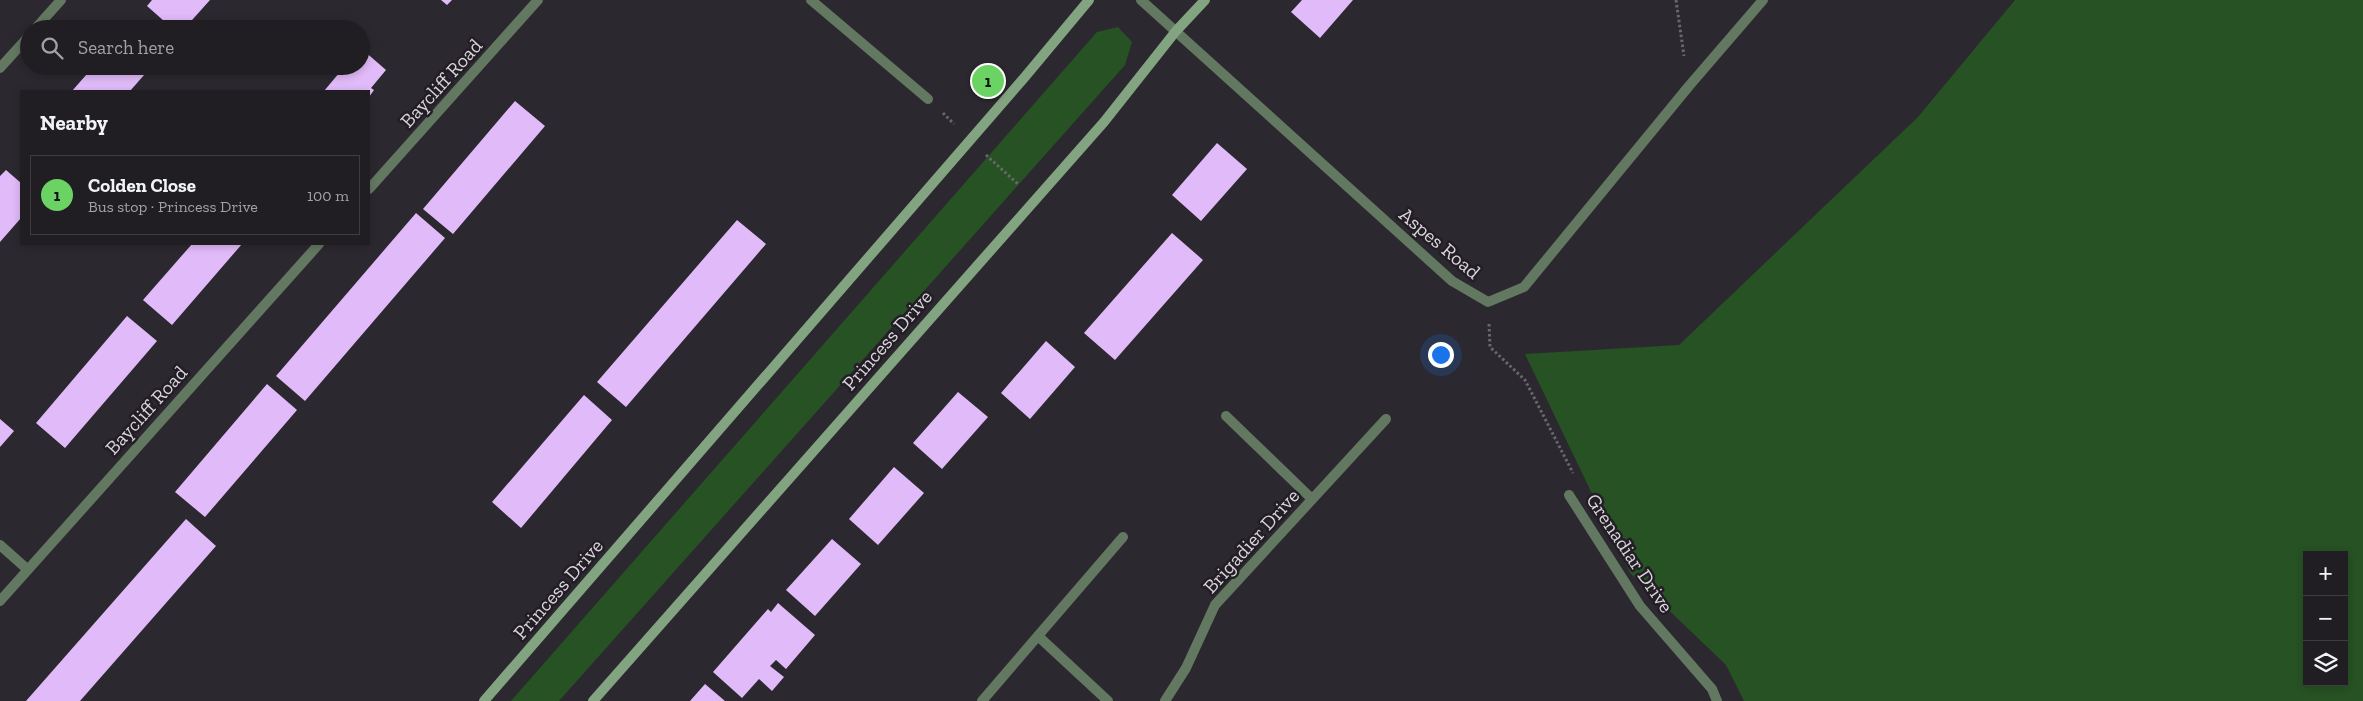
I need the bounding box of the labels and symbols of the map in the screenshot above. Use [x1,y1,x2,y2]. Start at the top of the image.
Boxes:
street label: Baycliff Road [395,34,487,132]
pin: 1 [972,62,1004,100]
street label: Aspes Road [1395,202,1485,284]
street label: Princess Drive [837,285,937,395]
your location [1428,342,1454,368]
street label: Baycliff Road [100,361,192,459]
street label: Brigadier Drive [1198,484,1304,598]
street label: Grenadiar Drive [1581,489,1679,617]
street label: Princess Drive [508,534,608,644]

